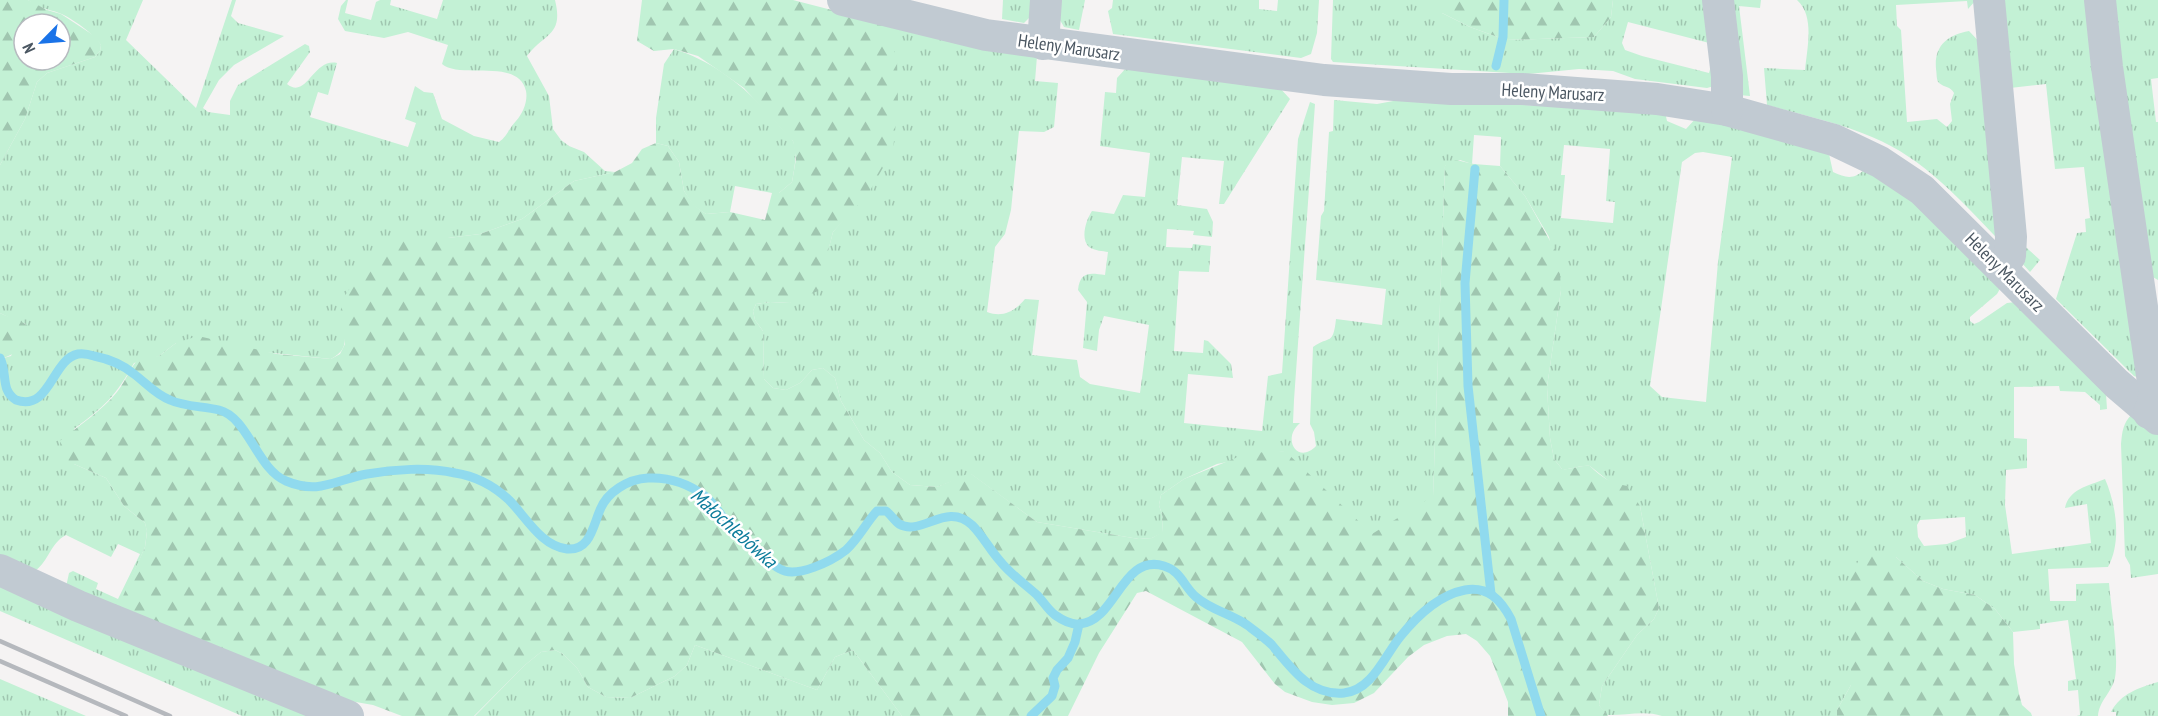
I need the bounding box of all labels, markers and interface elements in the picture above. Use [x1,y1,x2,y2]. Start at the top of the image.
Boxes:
north arrow [12,12,72,72]
street label: Heleny Marusarz [1017,28,1121,66]
text: N [18,40,39,56]
street label: Heleny Marusarz [1501,78,1605,106]
street label: Heleny Marusarz [1961,228,2049,316]
water label: Małochlebówka [685,482,783,574]

